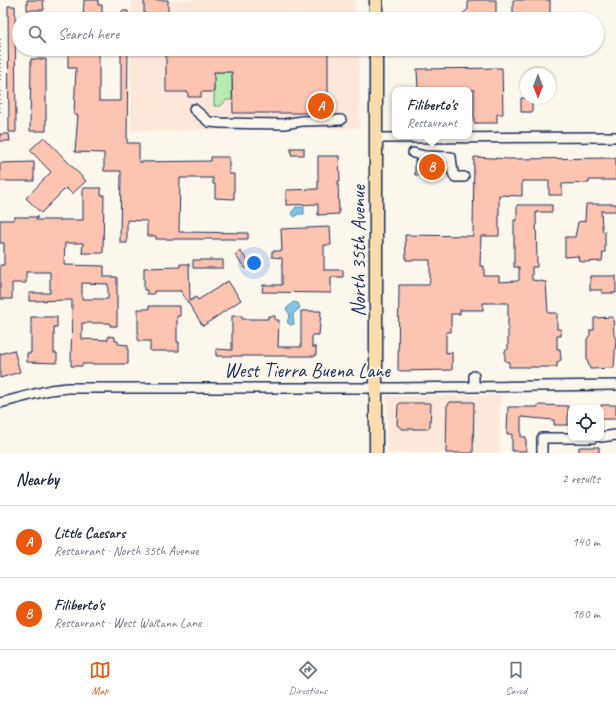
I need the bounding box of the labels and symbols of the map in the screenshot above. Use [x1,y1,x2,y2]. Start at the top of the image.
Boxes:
north arrow [520,68,556,104]
pin: A [308,91,334,121]
pin: B [419,152,445,182]
street label: North 35th Avenue [346,184,371,317]
your location [244,253,264,273]
street label: West Tierra Buena Lane [224,358,391,383]

